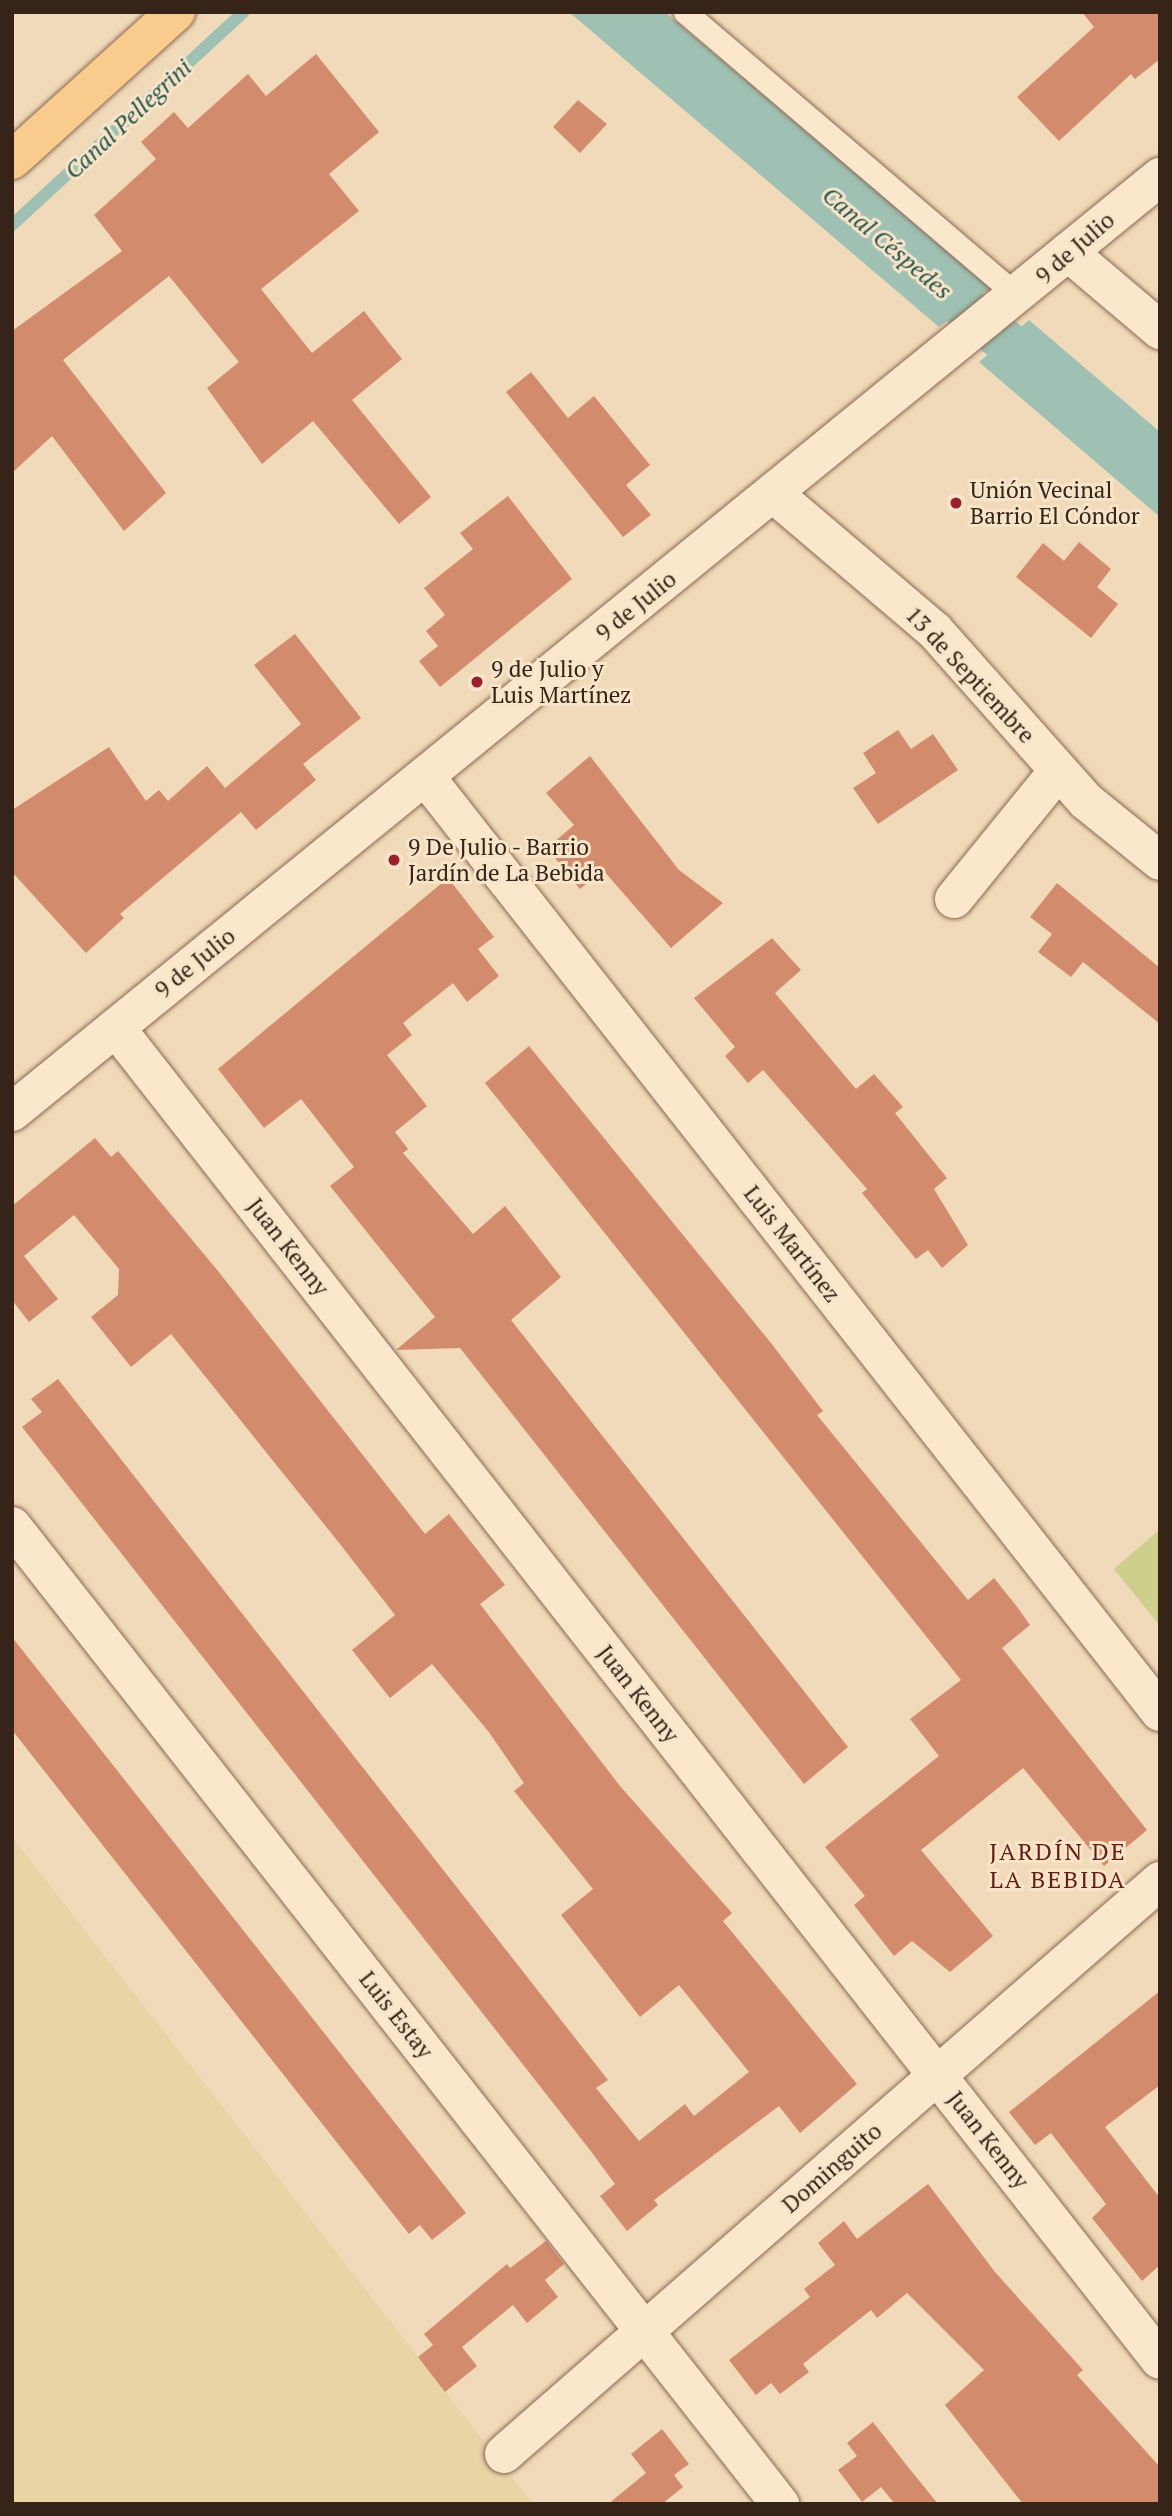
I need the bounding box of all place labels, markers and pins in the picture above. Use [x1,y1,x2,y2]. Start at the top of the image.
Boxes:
place label: Unión Vecinal Barrio El Cóndor [970,476,1140,530]
marker: Unión Vecinal Barrio El Cóndor [948,495,964,511]
place label: 9 de Julio y Luis Martínez [491,655,631,709]
marker: 9 de Julio y Luis Martínez [469,674,485,690]
place label: 9 De Julio - Barrio Jardín de La Bebida [408,833,605,887]
marker: 9 De Julio - Barrio Jardín de La Bebida [386,852,402,868]

